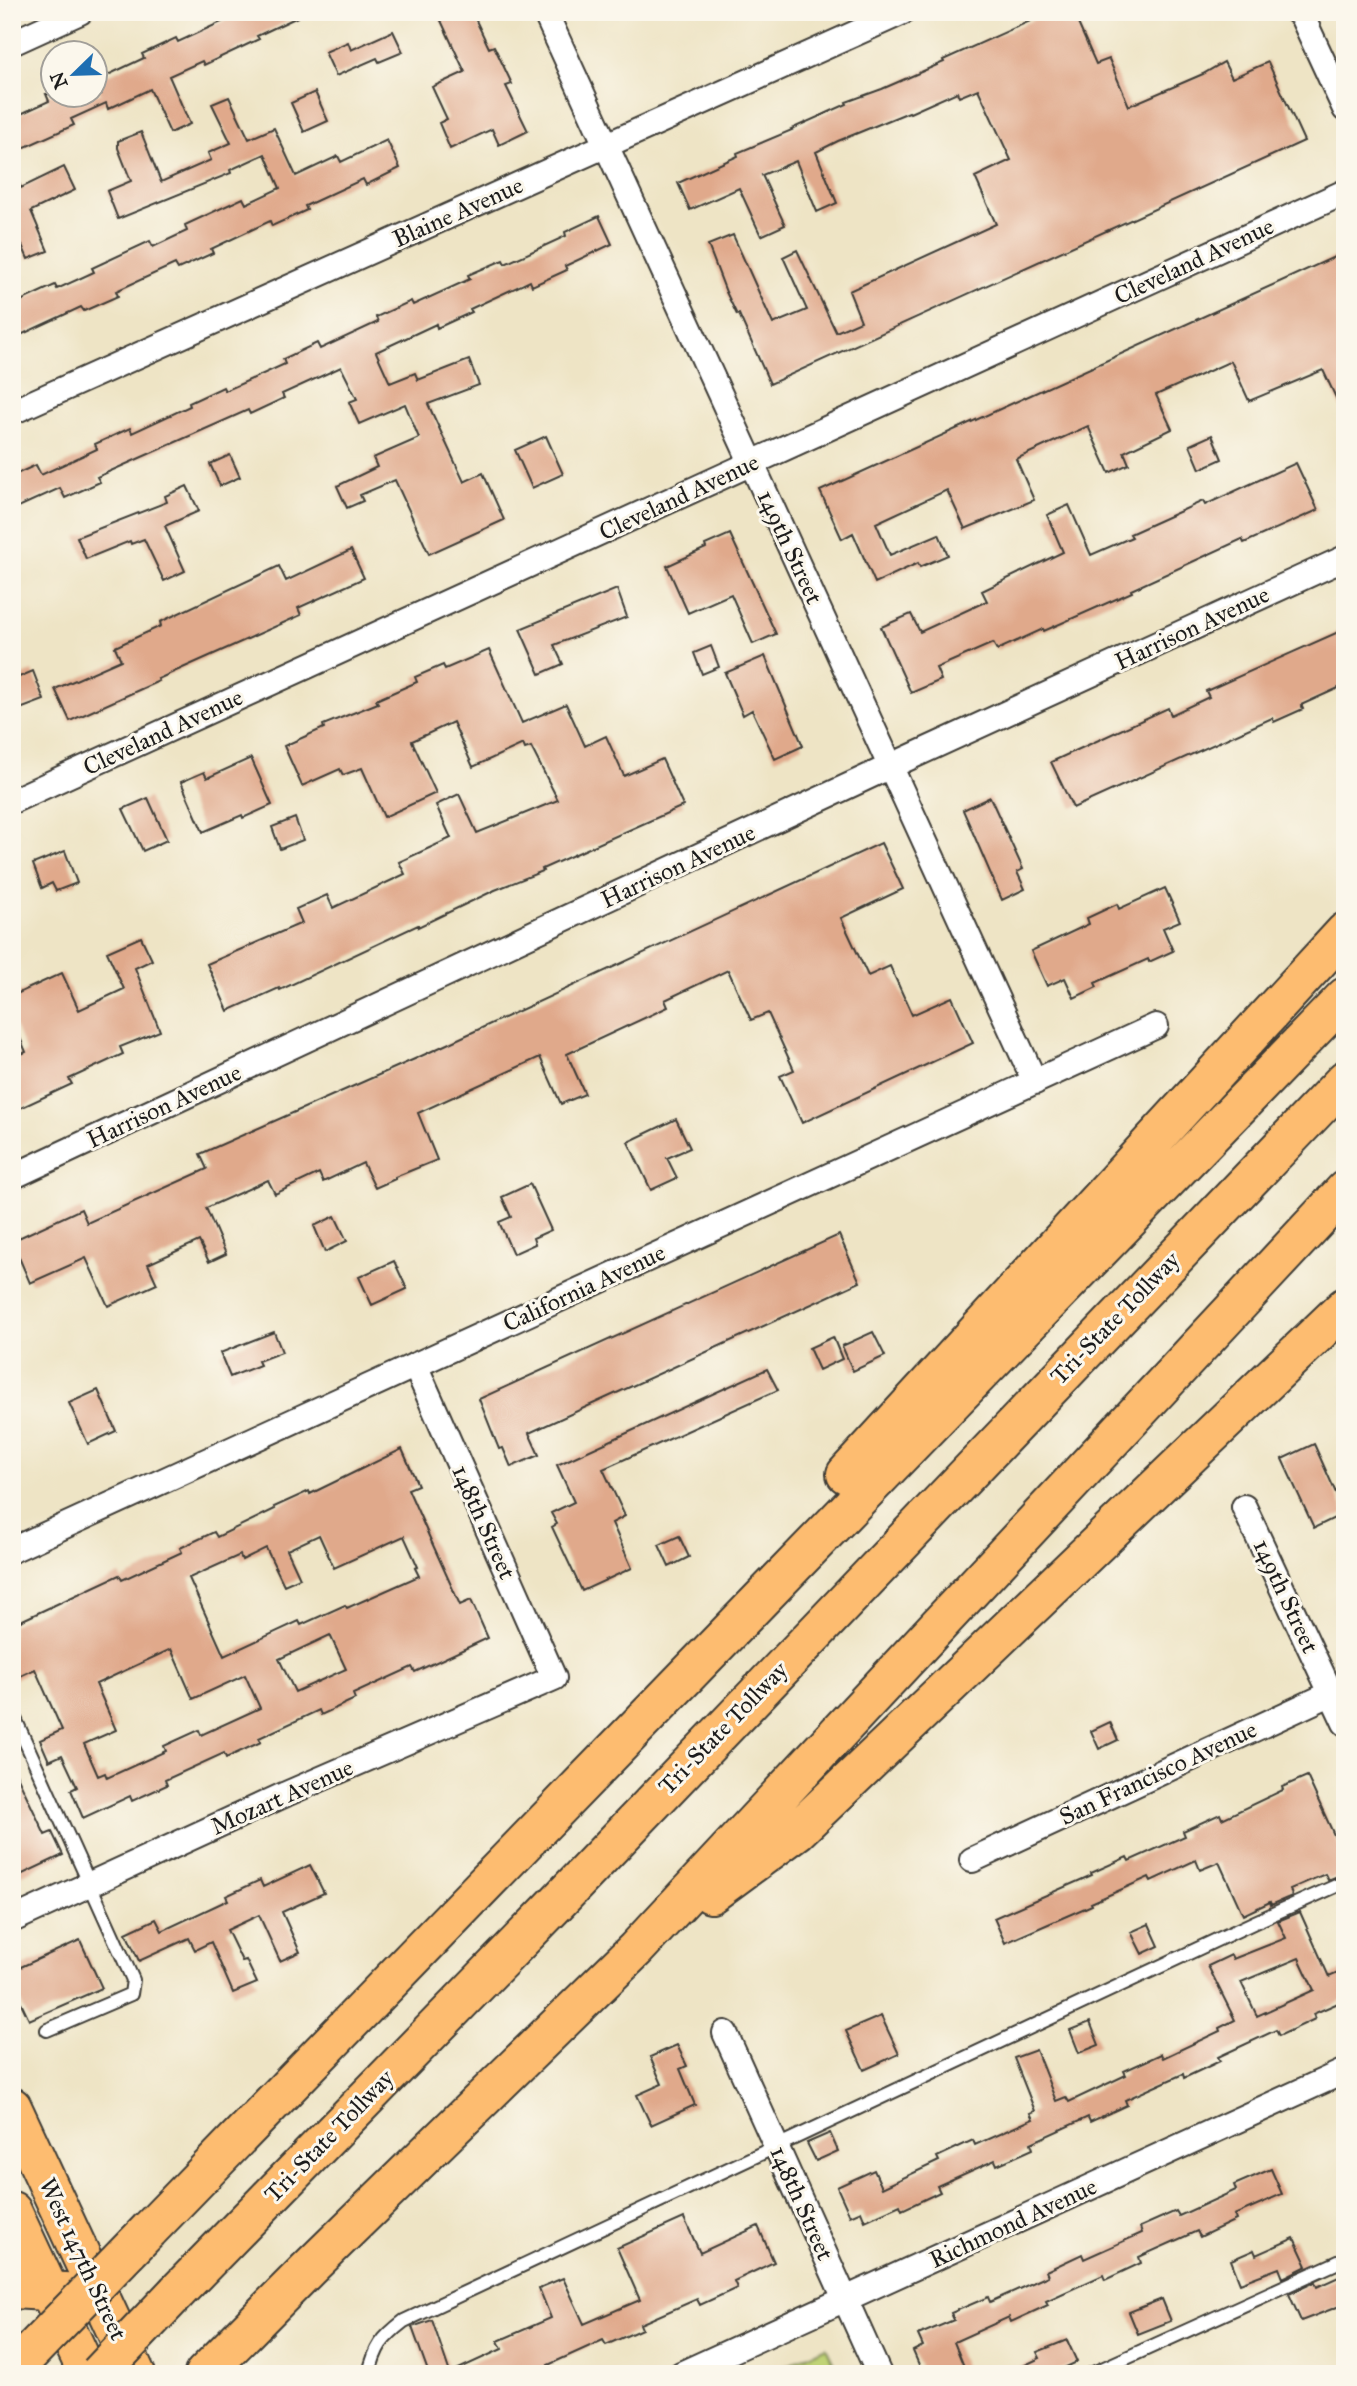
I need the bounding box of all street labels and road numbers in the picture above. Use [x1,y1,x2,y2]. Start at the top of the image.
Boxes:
street label: Blaine Avenue [388,170,528,254]
street label: Cleveland Avenue [1109,211,1279,311]
street label: Cleveland Avenue [594,447,764,547]
street label: 149th Street [751,485,830,609]
street label: Harrison Avenue [1110,579,1274,677]
street label: Cleveland Avenue [78,682,248,782]
street label: Harrison Avenue [596,817,760,915]
street label: Harrison Avenue [82,1057,246,1155]
street label: California Avenue [498,1237,670,1339]
street label: Tri-State Tollway [1044,1245,1187,1391]
street label: 148th Street [445,1460,523,1584]
street label: 149th Street [1247,1534,1326,1658]
street label: Tri-State Tollway [652,1655,795,1801]
street label: San Francisco Avenue [1054,1714,1262,1832]
street label: Mozart Avenue [206,1752,358,1842]
street label: Tri-State Tollway [258,2063,401,2209]
street label: 148th Street [763,2141,841,2265]
street label: Richmond Avenue [924,2171,1102,2275]
street label: West 147th Street [32,2173,134,2345]

